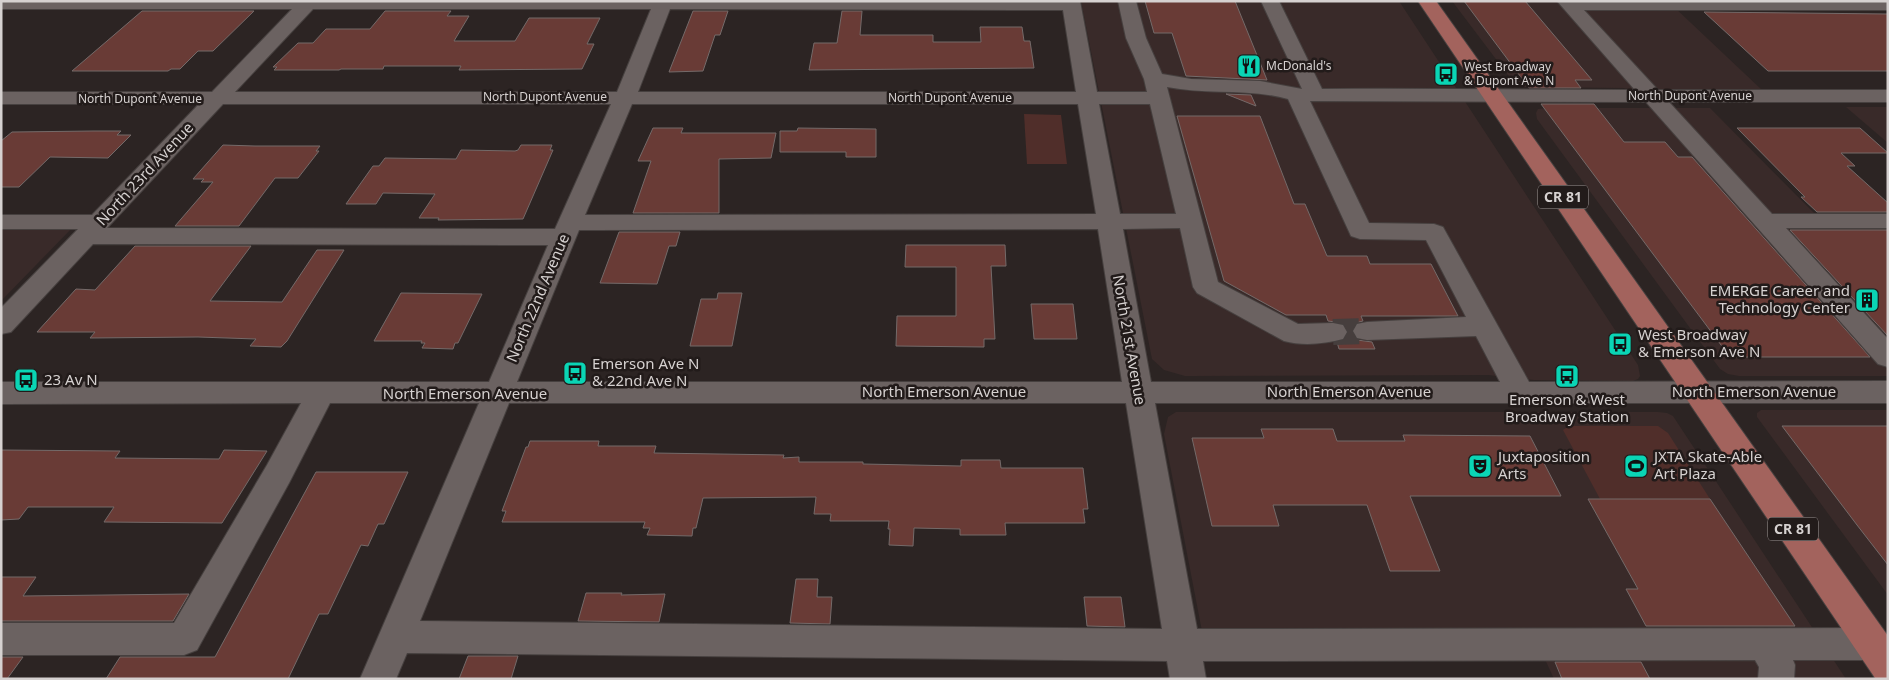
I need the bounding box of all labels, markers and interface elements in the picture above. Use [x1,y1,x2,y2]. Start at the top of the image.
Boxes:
restaurant icon: McDonald's [1236,53,1262,79]
place label: McDonald's [1266,57,1332,74]
place label: West Broadway & Dupont Ave N [1464,58,1554,89]
bus stop icon: West Broadway & Dupont Ave N [1433,61,1459,87]
street label: North Dupont Avenue [1628,87,1752,104]
street label: North Dupont Avenue [483,88,607,105]
street label: North Dupont Avenue [888,89,1012,106]
street label: North Dupont Avenue [78,90,202,107]
street label: North 23rd Avenue [91,117,197,229]
road number: CR 81 [1538,186,1588,208]
street label: North 22nd Avenue [501,230,573,365]
street label: North 21st Avenue [1109,273,1151,406]
place label: EMERGE Career and Technology Center [1710,280,1850,317]
building icon: EMERGE Career and Technology Center [1854,287,1880,313]
place label: West Broadway & Emerson Ave N [1638,324,1760,361]
bus stop icon: West Broadway & Emerson Ave N [1607,331,1633,357]
place label: Emerson Ave N & 22nd Ave N [592,353,699,390]
bus stop icon: Emerson Ave N & 22nd Ave N [562,360,588,386]
bus stop icon: Emerson & West Broadway Station [1554,363,1580,389]
bus stop icon: 23 Av N [13,367,39,393]
place label: 23 Av N [44,369,98,389]
street label: North Emerson Avenue [862,381,1026,401]
street label: North Emerson Avenue [1267,381,1431,401]
street label: North Emerson Avenue [1672,381,1836,401]
street label: North Emerson Avenue [383,383,547,403]
place label: Emerson & West Broadway Station [1505,389,1629,426]
place label: Juxtaposition Arts [1496,446,1590,483]
place label: JXTA Skate-Able Art Plaza [1652,446,1762,483]
theatre icon: Juxtaposition Arts [1467,453,1493,479]
sports icon: JXTA Skate-Able Art Plaza [1623,453,1649,479]
road number: CR 81 [1768,518,1818,540]

